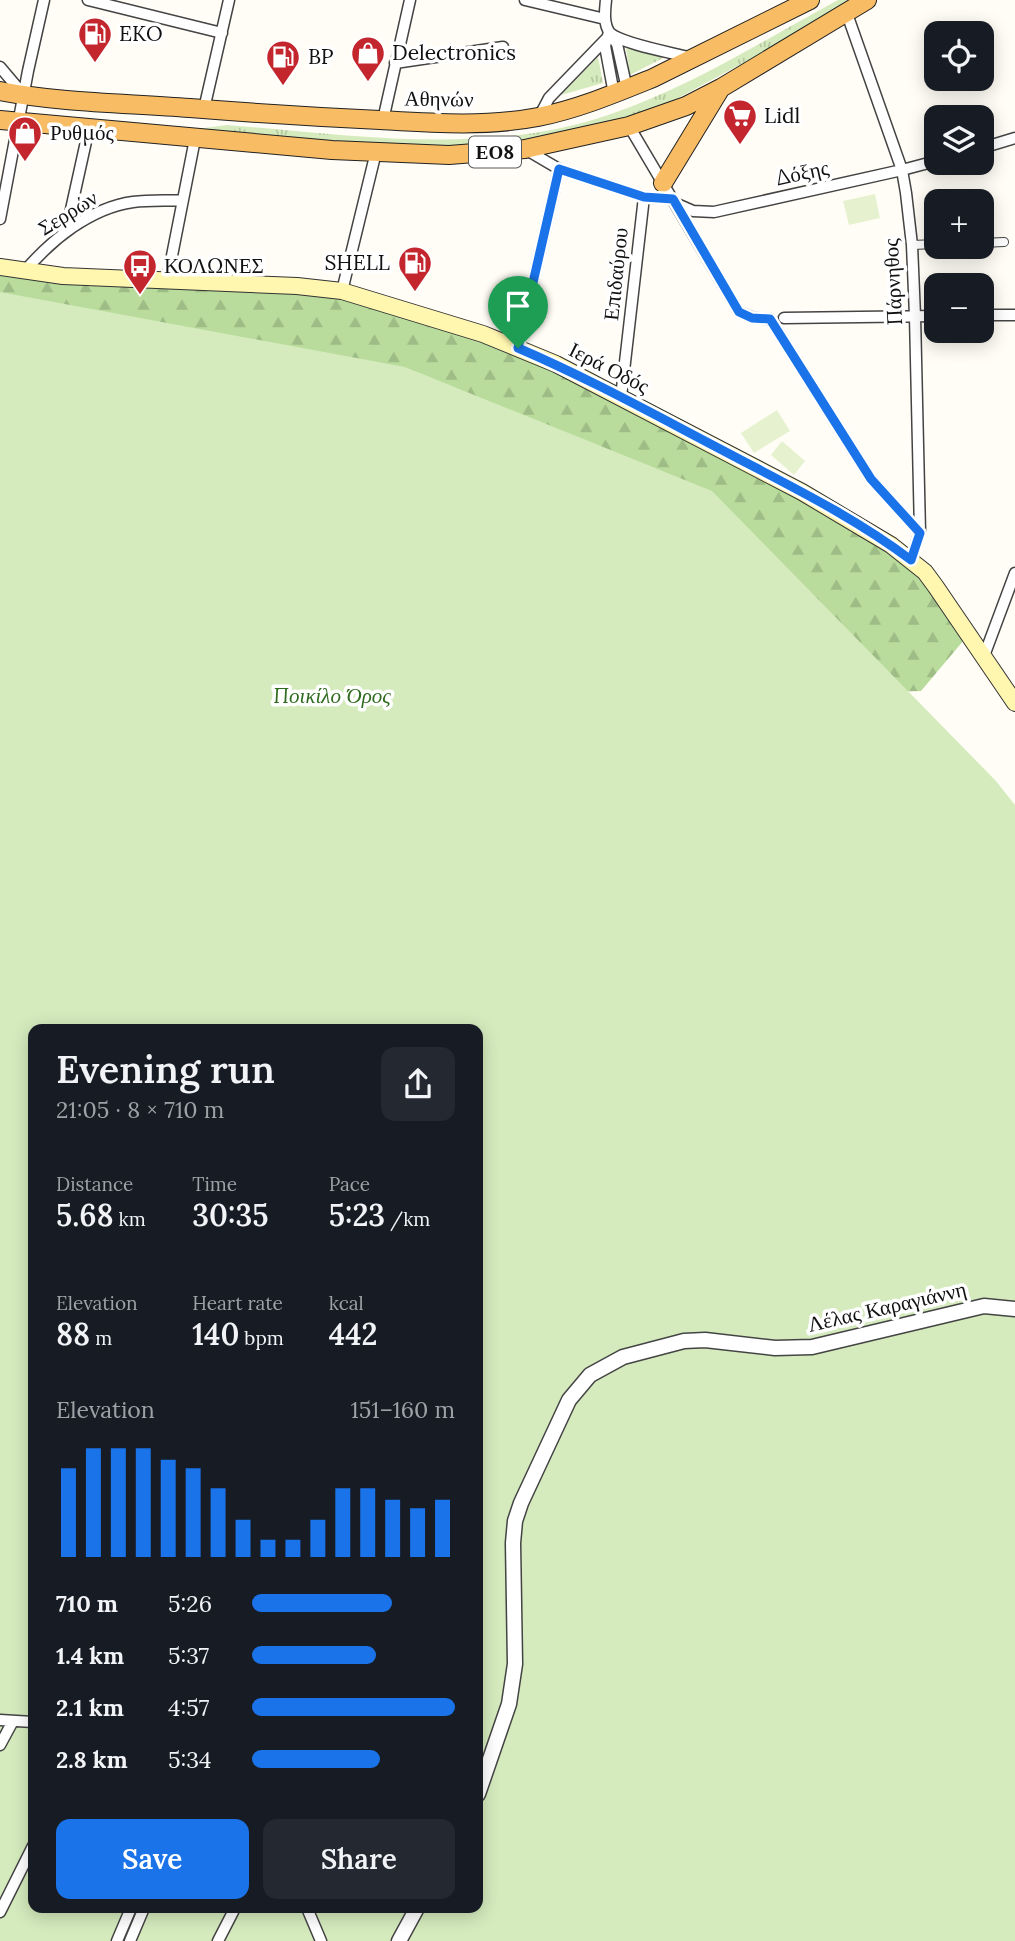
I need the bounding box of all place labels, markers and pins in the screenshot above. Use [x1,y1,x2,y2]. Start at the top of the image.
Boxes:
fuel station icon: EKO [76,15,114,64]
place label: EKO [119,20,163,47]
shop icon: Delectronics [349,34,387,83]
fuel station icon: BP [264,38,302,87]
place label: Delectronics [392,39,516,66]
place label: BP [308,43,334,70]
supermarket icon: Lidl [721,97,759,146]
place label: Lidl [764,102,800,129]
shop icon: Ρυθμός [6,114,44,163]
place label: Ρυθμός [50,119,115,146]
fuel station icon: SHELL [396,244,434,293]
bus stop icon: ΚΟΛΩΝΕΣ [121,247,159,296]
place label: SHELL [324,249,390,276]
place label: ΚΟΛΩΝΕΣ [164,252,264,279]
pin [488,276,548,348]

